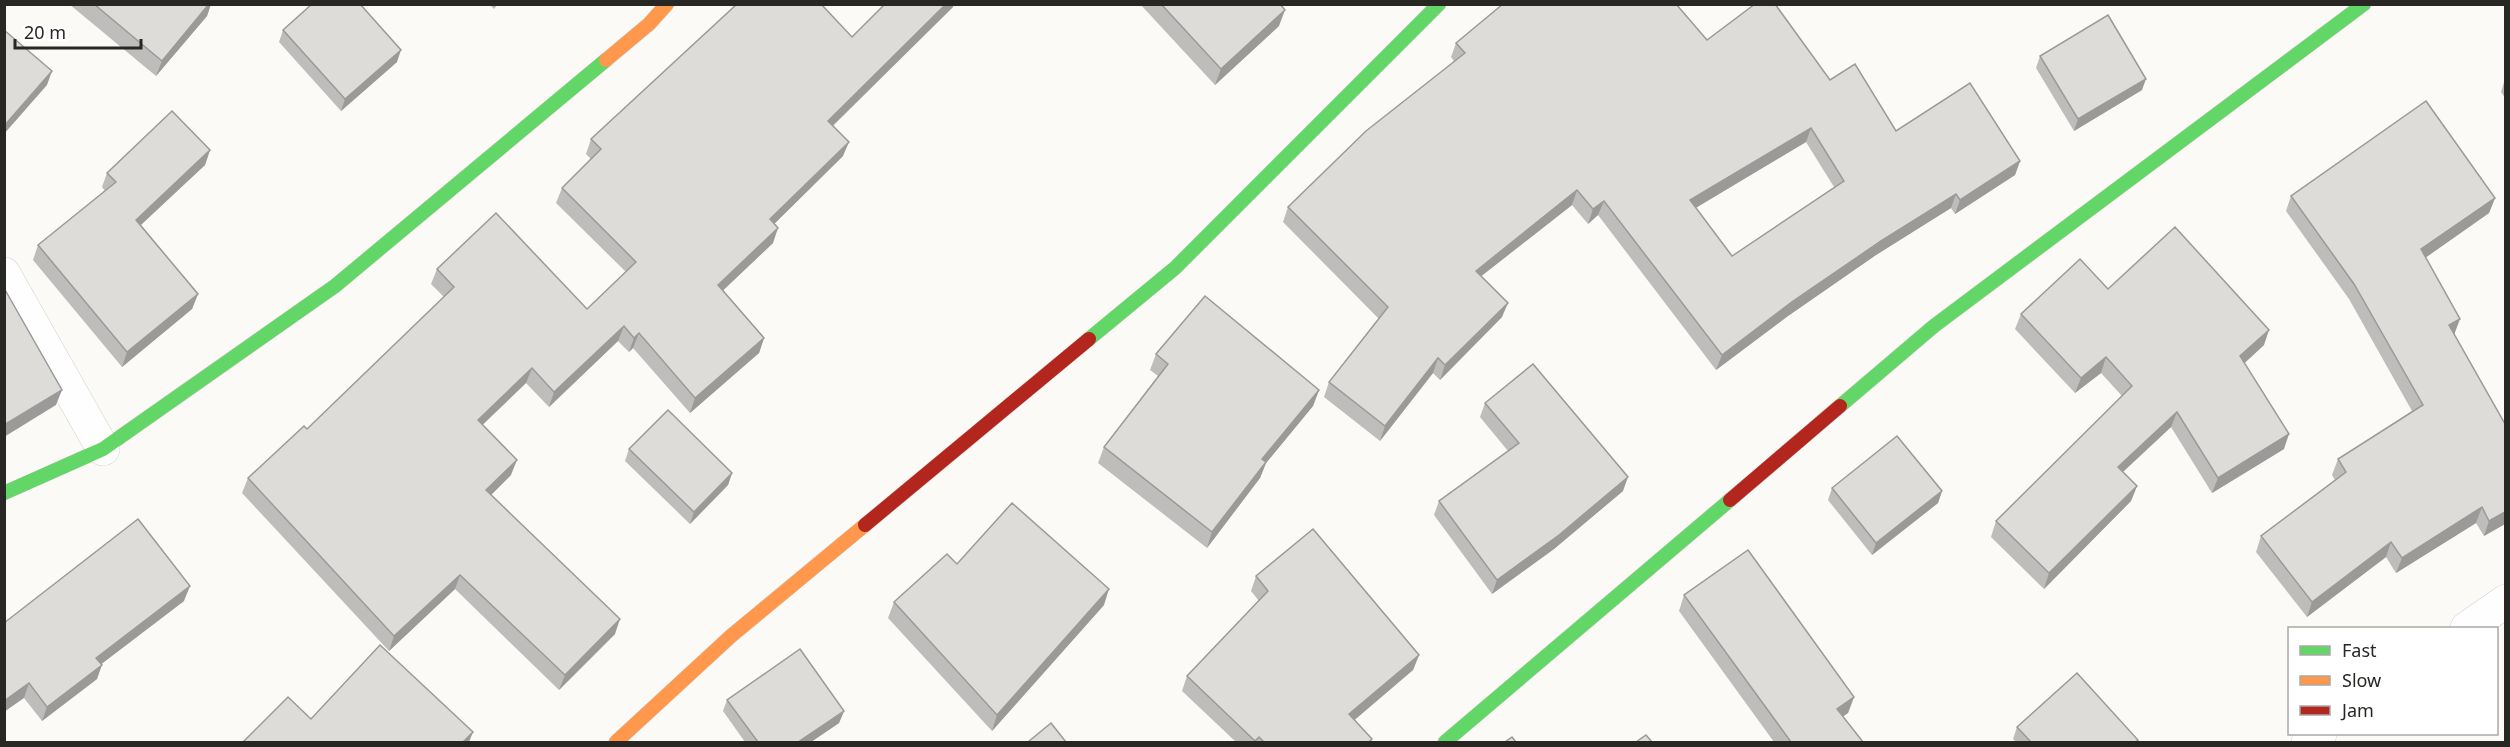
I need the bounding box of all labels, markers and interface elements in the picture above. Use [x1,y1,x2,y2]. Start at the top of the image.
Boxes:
scale bar [15,12,141,50]
text: 20 m [24,20,66,44]
legend [2288,627,2498,735]
text: Fast [2342,638,2377,662]
text: Slow [2342,668,2381,692]
text: Jam [2340,698,2374,722]

